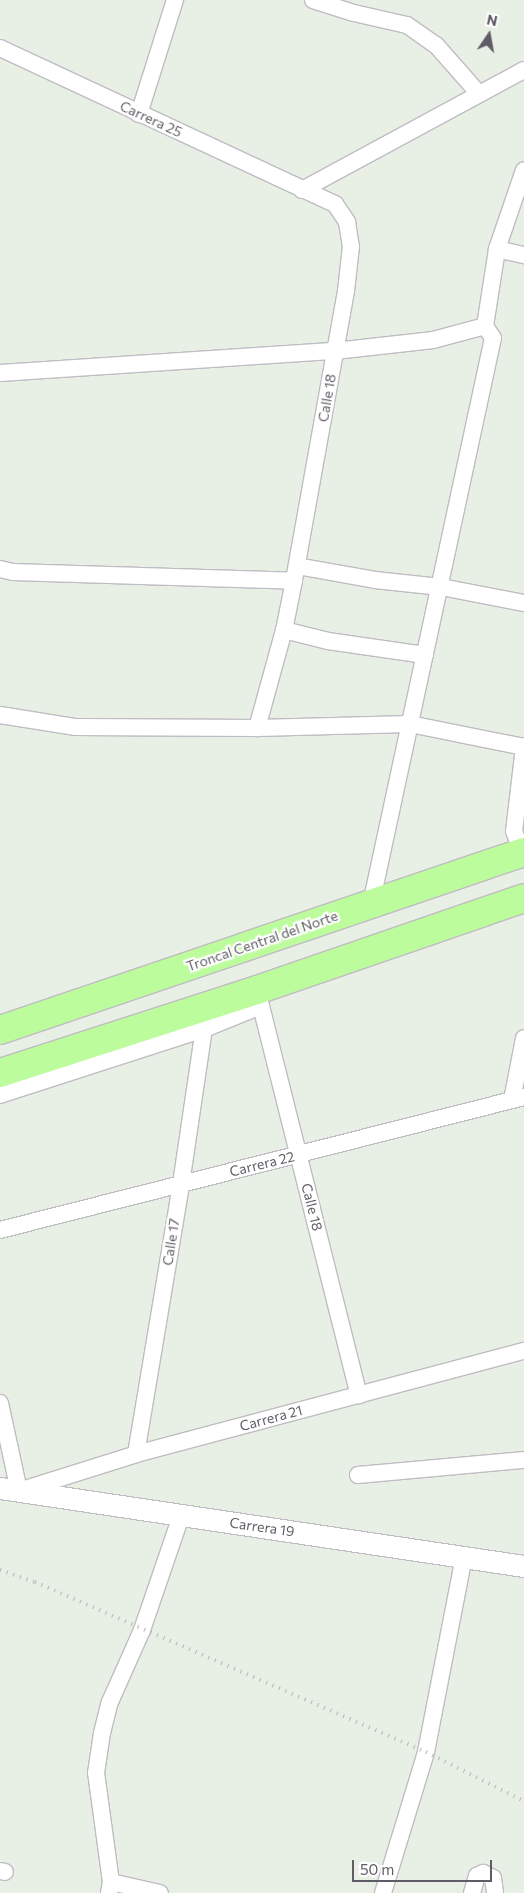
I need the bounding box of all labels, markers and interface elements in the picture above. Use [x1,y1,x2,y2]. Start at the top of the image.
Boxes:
north arrow [464,10,514,60]
text: N [485,10,499,29]
street label: Carrera 25 [117,97,185,141]
street label: Calle 18 [315,373,339,423]
street label: Troncal Central del Norte [184,907,340,975]
street label: Carrera 22 [228,1148,296,1180]
street label: Calle 18 [298,1181,326,1233]
street label: Calle 17 [159,1217,183,1267]
street label: Carrera 21 [238,1402,304,1434]
street label: Carrera 19 [229,1514,295,1540]
scale bar [354,1850,494,1882]
text: 50 m [360,1860,394,1878]

